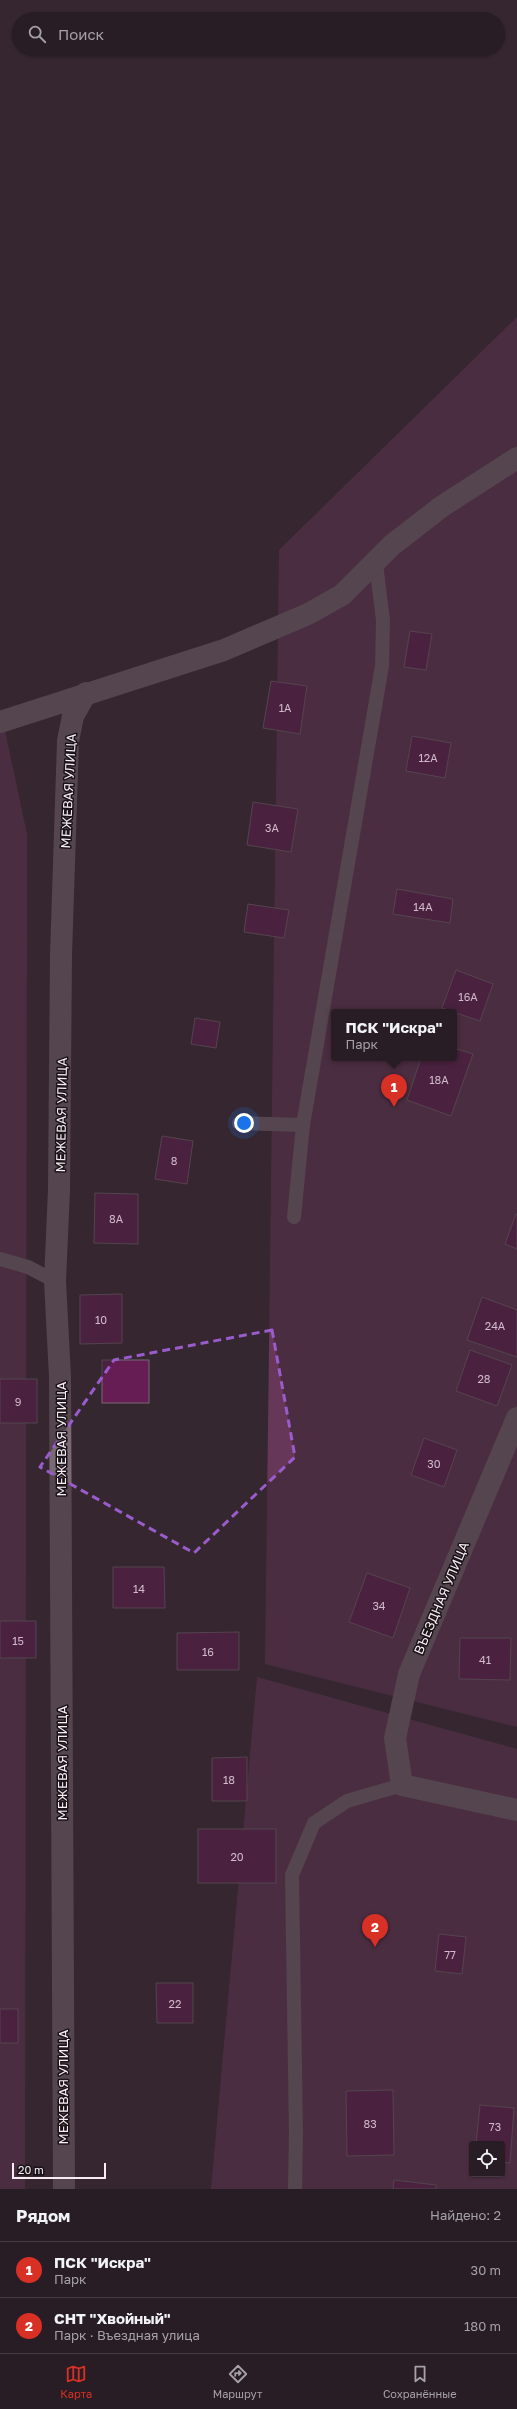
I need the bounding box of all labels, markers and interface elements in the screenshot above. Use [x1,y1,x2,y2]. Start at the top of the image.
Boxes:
search box [12,12,505,56]
icon: search [26,23,48,45]
text: Поиск [58,25,104,43]
house number: 1А [279,701,292,714]
street label: МЕЖЕВАЯ УЛИЦА [57,733,79,849]
house number: 12А [418,751,438,764]
house number: 3А [265,821,280,834]
house number: 14А [413,900,433,913]
house number: 16А [458,990,478,1003]
popup [331,1009,457,1061]
text: ПСК "Искра" [346,1018,443,1036]
text: Парк [346,1036,378,1052]
street label: МЕЖЕВАЯ УЛИЦА [52,1057,70,1173]
house number: 18А [429,1073,449,1086]
pin: 1 [381,1074,407,1107]
your location [234,1113,254,1133]
house number: 8 [171,1154,178,1167]
house number: 8А [109,1212,124,1225]
house number: 10 [95,1313,107,1326]
house number: 24А [485,1319,506,1332]
house number: 28 [477,1372,491,1385]
street label: МЕЖЕВАЯ УЛИЦА [53,1381,69,1497]
house number: 9 [15,1395,21,1408]
house number: 30 [427,1457,441,1470]
street label: ВЪЕЗДНАЯ УЛИЦА [410,1539,472,1657]
house number: 14 [133,1582,145,1595]
house number: 34 [372,1599,386,1612]
house number: 15 [12,1634,24,1647]
house number: 16 [202,1645,214,1658]
house number: 41 [479,1653,491,1666]
street label: МЕЖЕВАЯ УЛИЦА [54,1705,70,1821]
house number: 18 [223,1773,235,1786]
house number: 20 [230,1850,244,1863]
pin: 2 [362,1914,388,1947]
house number: 77 [444,1948,456,1961]
house number: 22 [169,1997,181,2010]
street label: МЕЖЕВАЯ УЛИЦА [55,2029,71,2145]
house number: 83 [363,2117,377,2130]
house number: 73 [489,2120,501,2133]
map controls [469,2141,505,2177]
button: locate [469,2141,505,2177]
scale bar [12,2161,106,2180]
text: 20 m [18,2163,44,2176]
text: Рядом [16,2205,70,2226]
text: Найдено: 2 [430,2207,501,2223]
text: ПСК "Искра" [54,2253,151,2271]
text: 1 [26,2262,32,2278]
text: 30 m [471,2262,501,2278]
text: Парк [54,2271,87,2287]
text: СНТ "Хвойный" [54,2309,171,2327]
text: 2 [25,2318,33,2334]
text: 180 m [464,2318,501,2334]
text: Парк · Въездная улица [54,2327,200,2343]
tab: Карта [60,2363,92,2400]
tab: Маршрут [213,2363,262,2400]
tab: Сохранённые [383,2363,457,2400]

